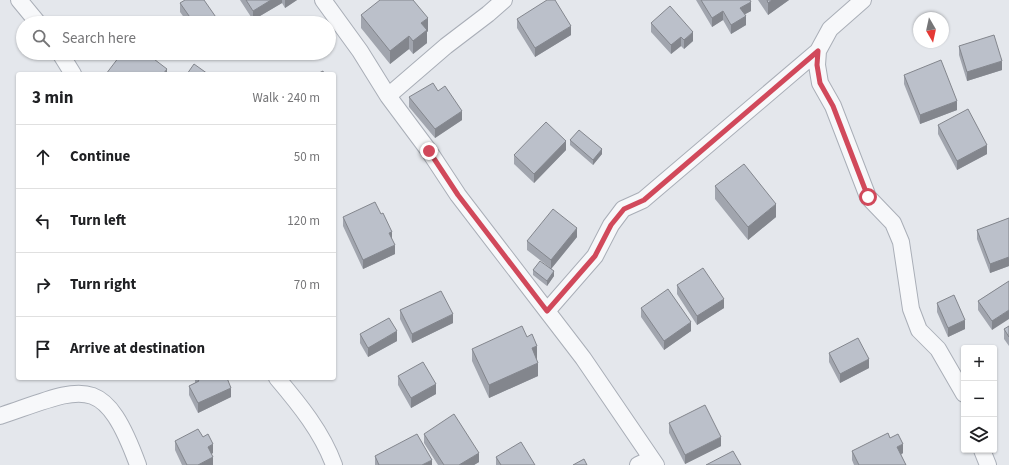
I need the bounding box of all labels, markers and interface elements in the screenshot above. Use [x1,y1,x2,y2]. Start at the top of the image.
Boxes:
north arrow [913,12,949,48]
search box [16,16,336,60]
icon: search [30,27,52,49]
text: Search here [62,28,136,49]
text: 3 min [32,86,73,110]
text: Walk · 240 m [252,89,320,107]
route end [420,142,438,160]
icon: ahead [32,146,54,168]
text: Continue [70,146,130,167]
text: 50 m [294,148,320,166]
route start [859,188,877,206]
icon: left [32,210,54,232]
text: Turn left [70,210,126,231]
text: 120 m [287,212,320,230]
icon: right [32,274,54,296]
text: Turn right [70,274,136,295]
text: 70 m [294,276,320,294]
icon: arrive [32,338,54,360]
text: Arrive at destination [70,338,205,359]
map controls [961,345,997,453]
button: + [961,345,997,381]
button: − [961,381,997,417]
button: layers [961,417,997,453]

